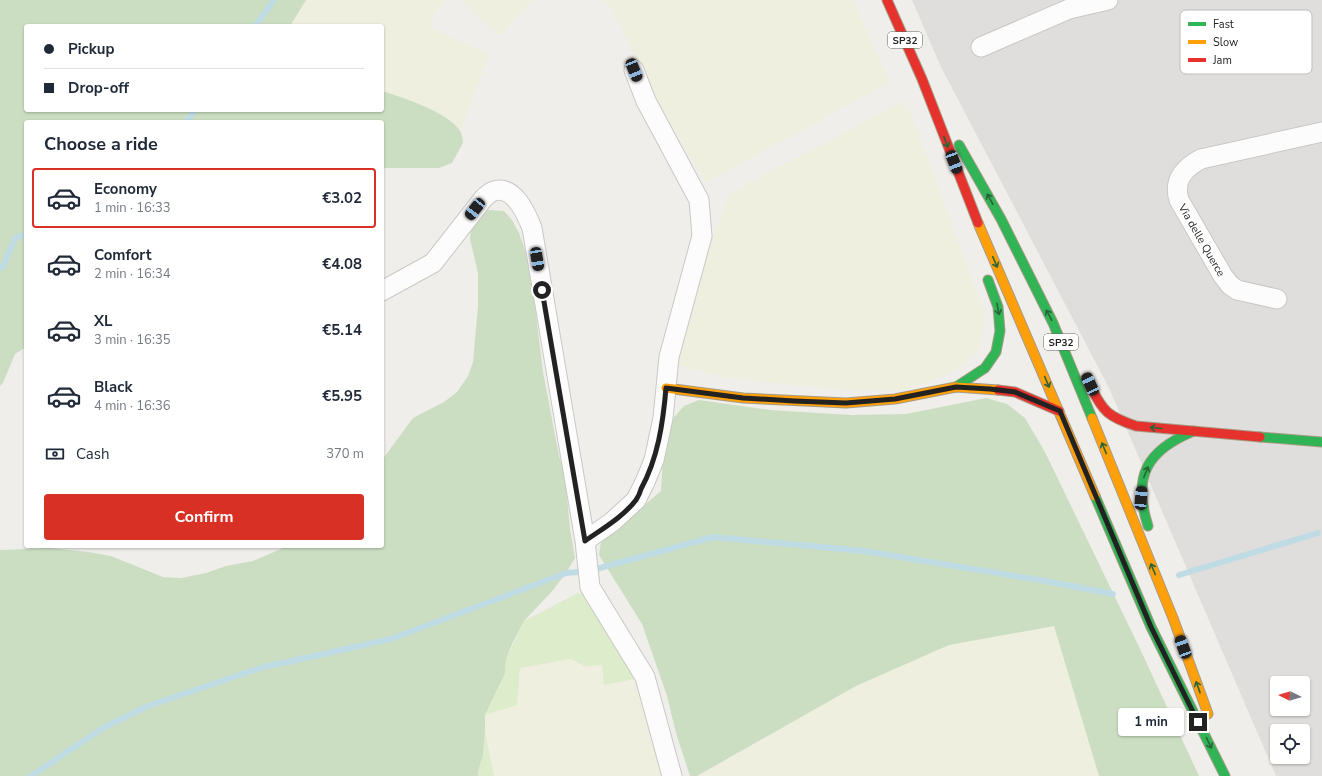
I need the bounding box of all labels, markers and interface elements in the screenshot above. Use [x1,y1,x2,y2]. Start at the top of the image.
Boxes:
legend [1180,10,1312,74]
text: Fast [1213,17,1234,32]
road number: SP32 [888,32,922,48]
text: Slow [1213,35,1238,50]
text: Pickup [68,39,114,59]
text: Jam [1212,53,1232,68]
car [624,57,644,83]
text: Drop-off [68,78,129,98]
text: Choose a ride [44,132,158,156]
one-way arrow [943,135,951,147]
car [944,149,964,175]
text: Economy [94,179,157,199]
icon: car [46,180,82,216]
text: €3.02 [322,188,362,208]
one-way arrow [985,194,993,206]
car [463,196,487,222]
text: 1 min · 16:33 [94,199,170,217]
street label: Via delle Querce [1174,200,1228,279]
text: Comfort [94,245,151,265]
icon: car [46,246,82,282]
car [529,246,545,272]
text: €4.08 [322,254,362,274]
one-way arrow [992,256,999,268]
text: 2 min · 16:34 [94,265,170,283]
route start [533,281,551,299]
one-way arrow [994,302,1002,315]
one-way arrow [1045,310,1052,322]
text: XL [94,311,113,331]
icon: car [46,312,82,348]
text: €5.14 [322,320,362,340]
text: 3 min · 16:35 [94,331,170,349]
road number: SP32 [1044,334,1078,350]
car [1079,371,1101,397]
one-way arrow [1044,375,1051,387]
text: Black [94,377,132,397]
icon: car [46,378,82,414]
text: €5.95 [322,386,362,406]
text: 4 min · 16:36 [94,397,170,415]
one-way arrow [1150,424,1163,432]
icon: cash [44,443,66,465]
one-way arrow [1099,443,1107,455]
text: Cash [76,444,110,464]
text: 370 m [326,445,364,463]
one-way arrow [1142,467,1150,479]
car [1134,486,1148,510]
button: Confirm [44,494,364,540]
one-way arrow [1148,563,1156,575]
car [1173,634,1193,660]
north arrow [1270,676,1310,716]
map controls [1270,676,1310,764]
one-way arrow [1194,680,1201,693]
callout: 1 min [1118,708,1184,736]
text: 1 min [1134,713,1168,731]
route end [1189,713,1207,731]
button: locate [1270,724,1310,764]
one-way arrow [1206,737,1213,749]

